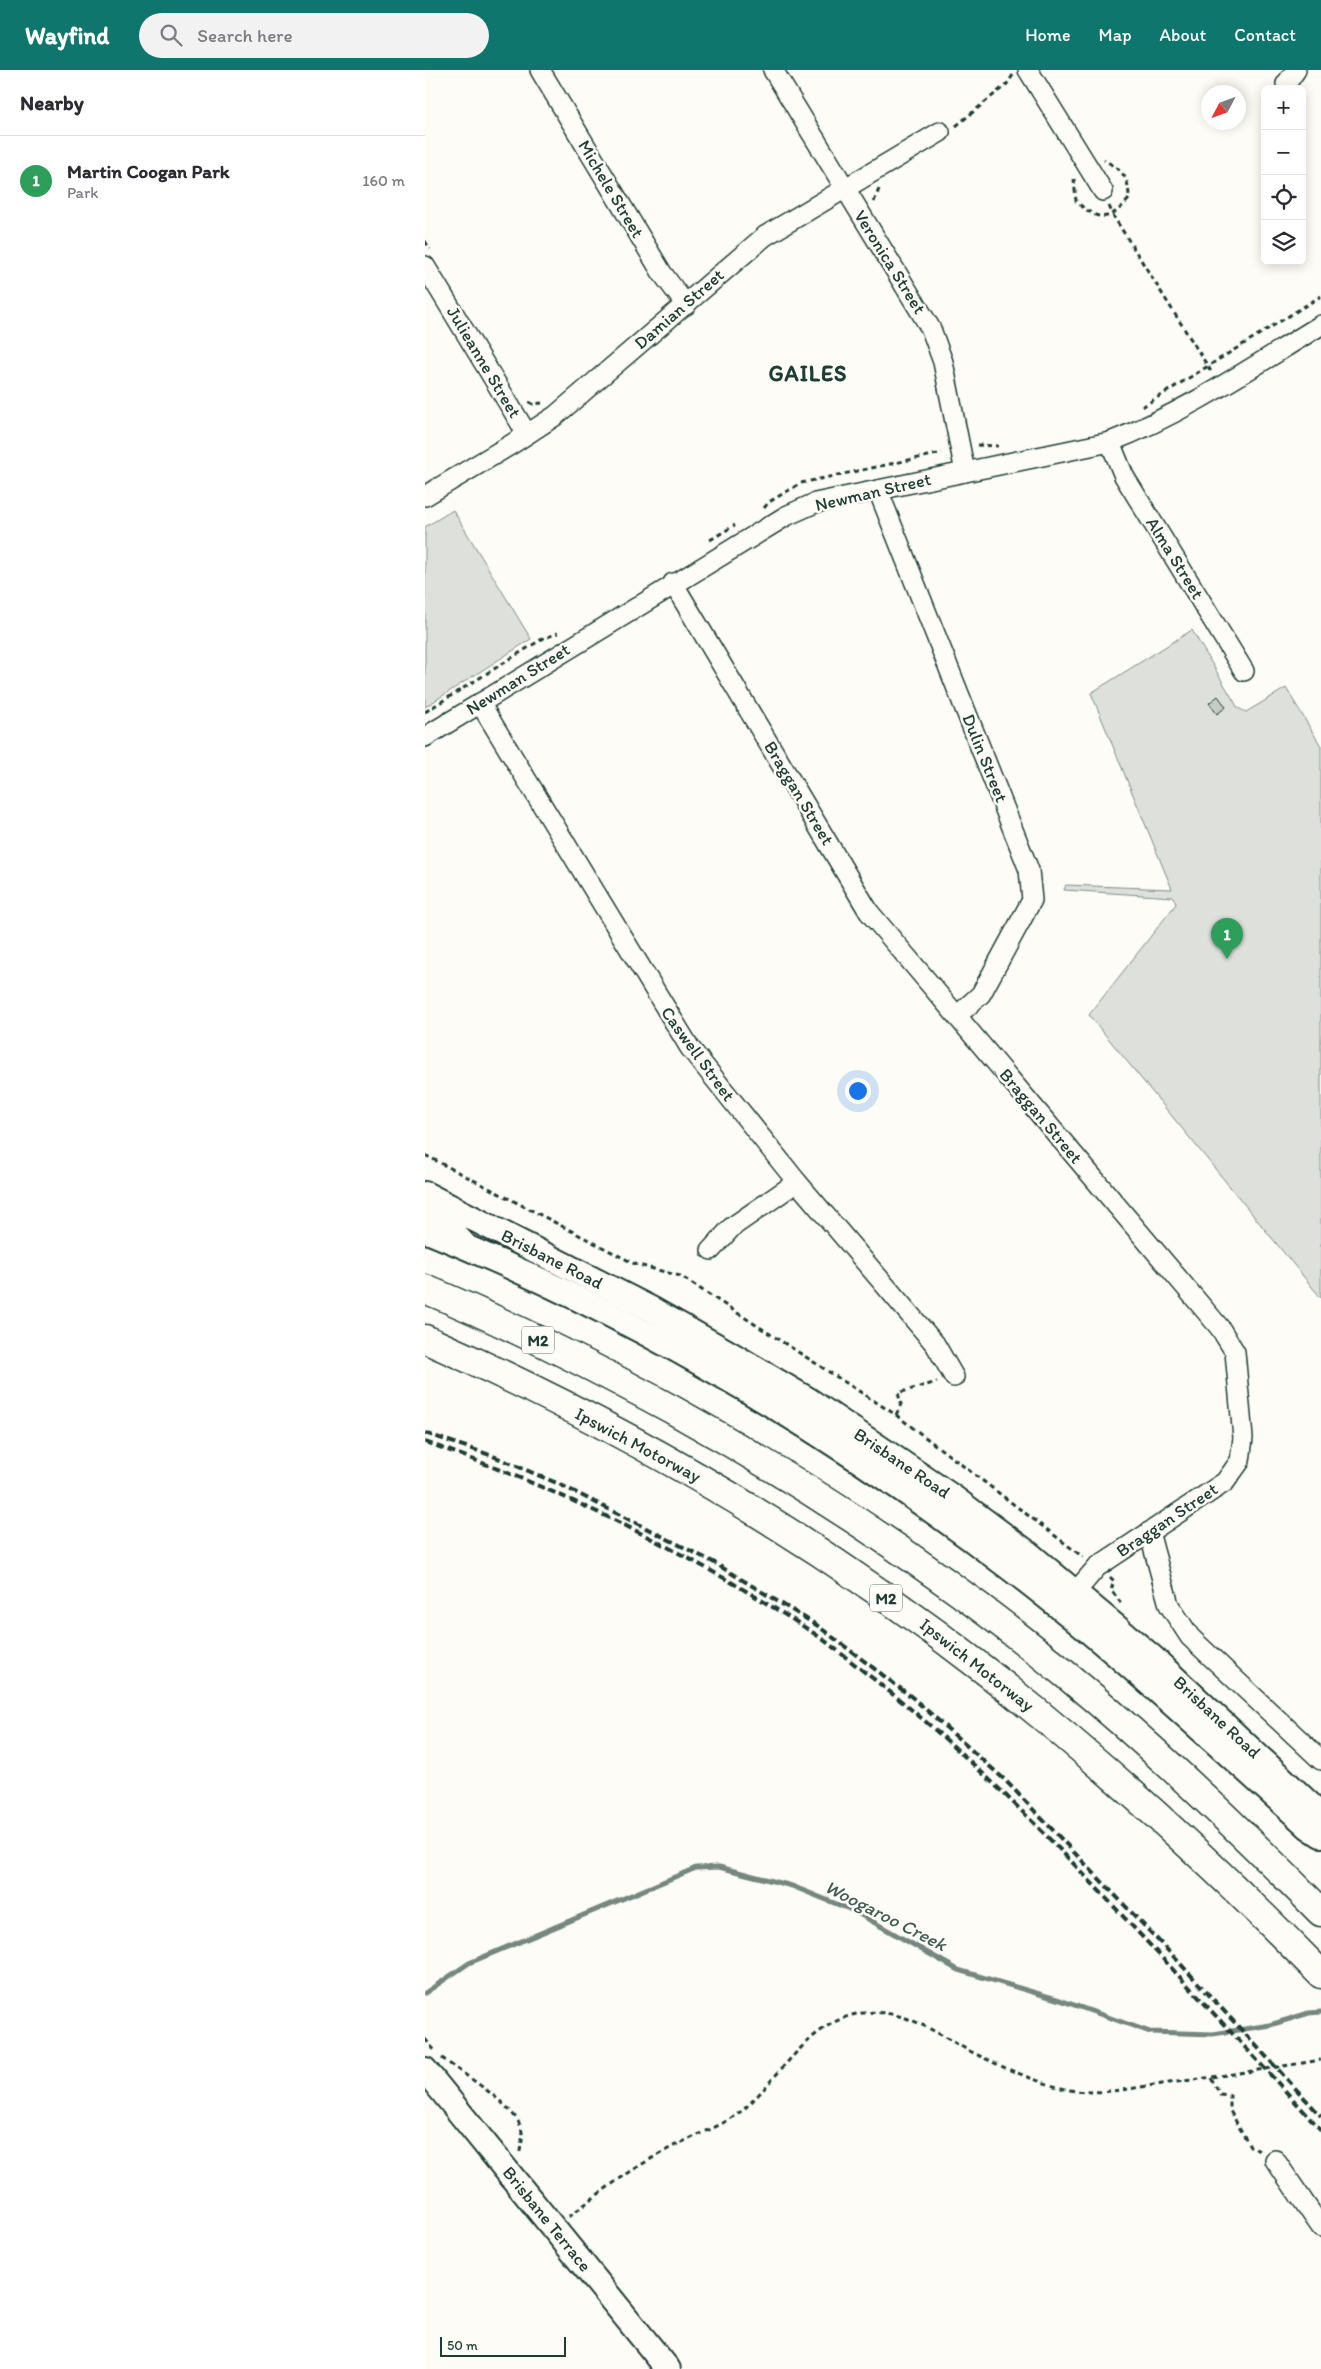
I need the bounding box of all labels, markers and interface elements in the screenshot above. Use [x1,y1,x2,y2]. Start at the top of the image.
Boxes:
search box [139,13,489,58]
text: Wayfind [25,21,109,50]
icon: search [157,21,185,49]
text: Search here [197,24,293,47]
text: Home [1025,24,1071,46]
text: Map [1099,24,1132,46]
text: About [1160,24,1206,46]
text: Contact [1234,24,1296,46]
north arrow [1201,85,1246,130]
map controls [1261,85,1306,265]
button: + [1261,85,1306,130]
text: Nearby [20,90,84,115]
button: − [1261,130,1306,175]
street label: Michele Street [573,136,649,242]
text: Martin Coogan Park [67,160,230,183]
text: 1 [32,171,40,190]
text: 160 m [362,171,405,190]
button: locate [1261,175,1306,220]
text: Park [67,183,98,202]
street label: Veronica Street [849,206,931,318]
button: layers [1261,220,1306,265]
street label: Damian Street [630,264,729,354]
street label: Julieanne Street [442,302,526,422]
district label: GAILES [769,360,847,387]
street label: Newman Street [813,468,933,516]
street label: Alma Street [1141,513,1209,603]
street label: Newman Street [462,638,574,720]
street label: Dulin Street [957,711,1013,806]
street label: Braggan Street [759,737,839,849]
pin: 1 [1211,918,1243,959]
street label: Caswell Street [656,1002,740,1106]
street label: Braggan Street [995,1064,1087,1168]
your location [845,1078,871,1104]
street label: Brisbane Road [498,1224,607,1294]
road number: M2 [522,1326,554,1354]
street label: Ipswich Motorway [571,1403,705,1488]
street label: Brisbane Road [850,1423,954,1503]
street label: Braggan Street [1112,1478,1222,1562]
road number: M2 [870,1585,902,1612]
street label: Ipswich Motorway [915,1613,1039,1717]
street label: Brisbane Road [1169,1671,1265,1763]
water label: Woogaroo Creek [821,1875,951,1956]
street label: Brisbane Terrace [498,2162,596,2276]
scale bar [440,2334,566,2357]
text: 50 m [447,2337,478,2354]

